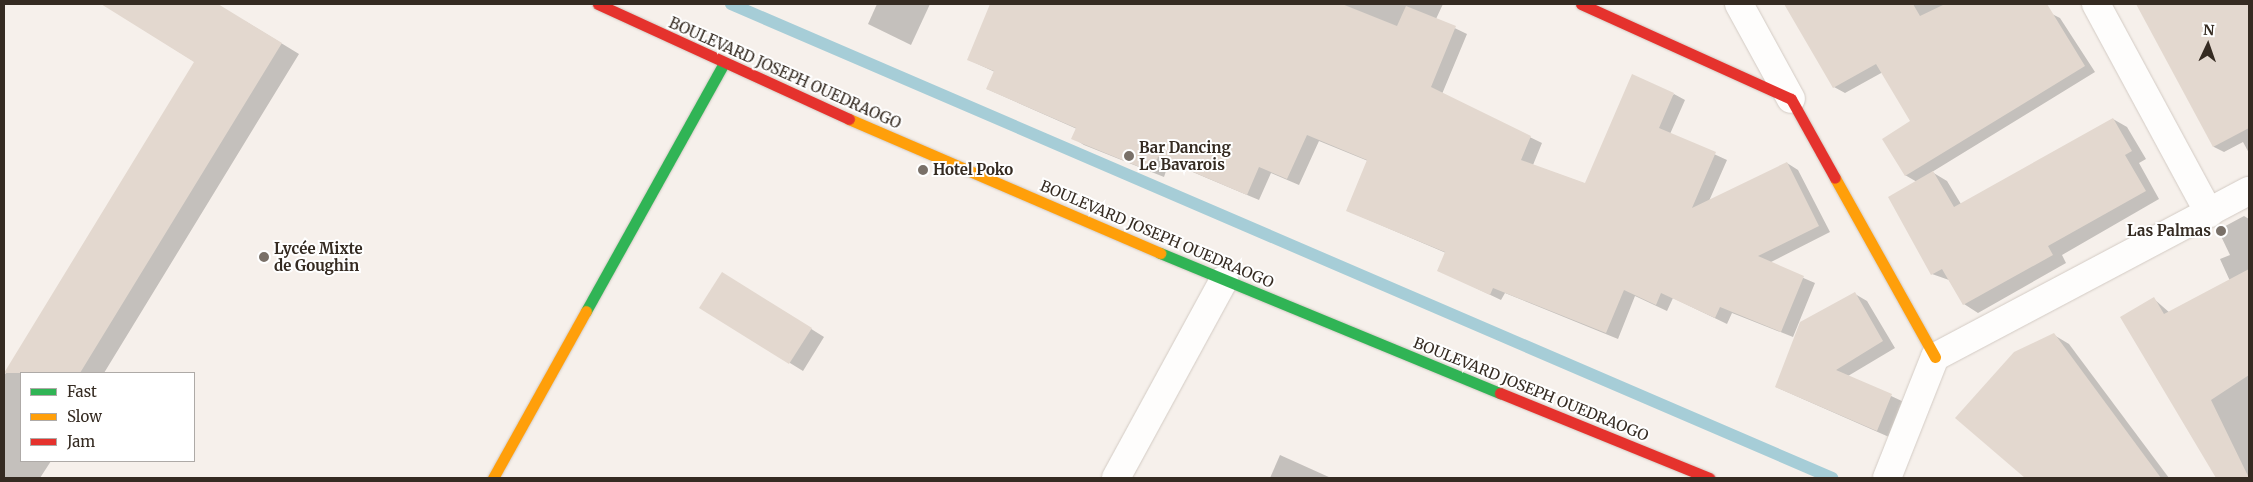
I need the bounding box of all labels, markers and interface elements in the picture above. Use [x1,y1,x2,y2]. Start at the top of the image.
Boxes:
street label: BOULEVARD JOSEPH OUEDRAOGO [666,14,904,132]
north arrow [2183,20,2233,70]
text: N [2203,21,2215,39]
place label: Bar Dancing Le Bavarois [1139,138,1231,173]
marker: Bar Dancing Le Bavarois [1123,150,1135,162]
place label: Hotel Poko [933,161,1013,179]
marker: Hotel Poko [917,164,929,176]
street label: BOULEVARD JOSEPH OUEDRAOGO [1037,176,1277,292]
place label: Las Palmas [2127,222,2211,240]
marker: Las Palmas [2215,225,2227,237]
place label: Lycée Mixte de Goughin [274,239,363,274]
marker: Lycée Mixte de Goughin [258,251,270,263]
street label: BOULEVARD JOSEPH OUEDRAOGO [1411,333,1651,445]
legend [20,372,195,462]
text: Fast [67,382,97,401]
text: Slow [67,407,102,426]
text: Jam [67,432,95,451]

